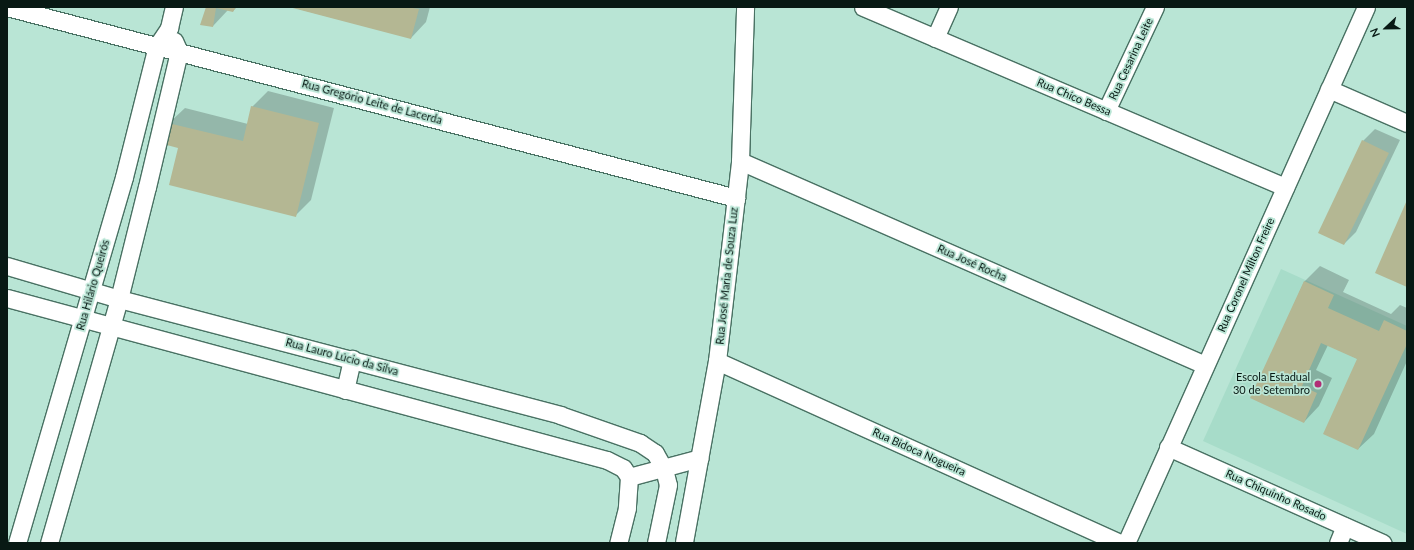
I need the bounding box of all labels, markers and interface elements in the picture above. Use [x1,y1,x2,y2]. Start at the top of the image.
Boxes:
north arrow [1366,8,1406,48]
street label: Rua Cesarina Leite [1106,16,1156,102]
text: N [1367,26,1382,39]
street label: Rua Chico Bessa [1035,75,1113,119]
street label: Rua Gregório Leite de Lacerda [300,77,444,127]
street label: Rua José Maria de Souza Luz [713,206,741,346]
street label: Rua Coronel Milton Freire [1215,216,1277,334]
street label: Rua Hilário Queirós [74,238,112,332]
street label: Rua José Rocha [935,242,1009,284]
street label: Rua Lauro Lúcio da Silva [284,336,400,378]
place label: Escola Estadual 30 de Setembro [1233,371,1310,397]
marker: Escola Estadual 30 de Setembro [1313,379,1323,389]
street label: Rua Bidoca Nogueira [870,425,968,479]
street label: Rua Chiquinho Rosado [1224,467,1328,523]

